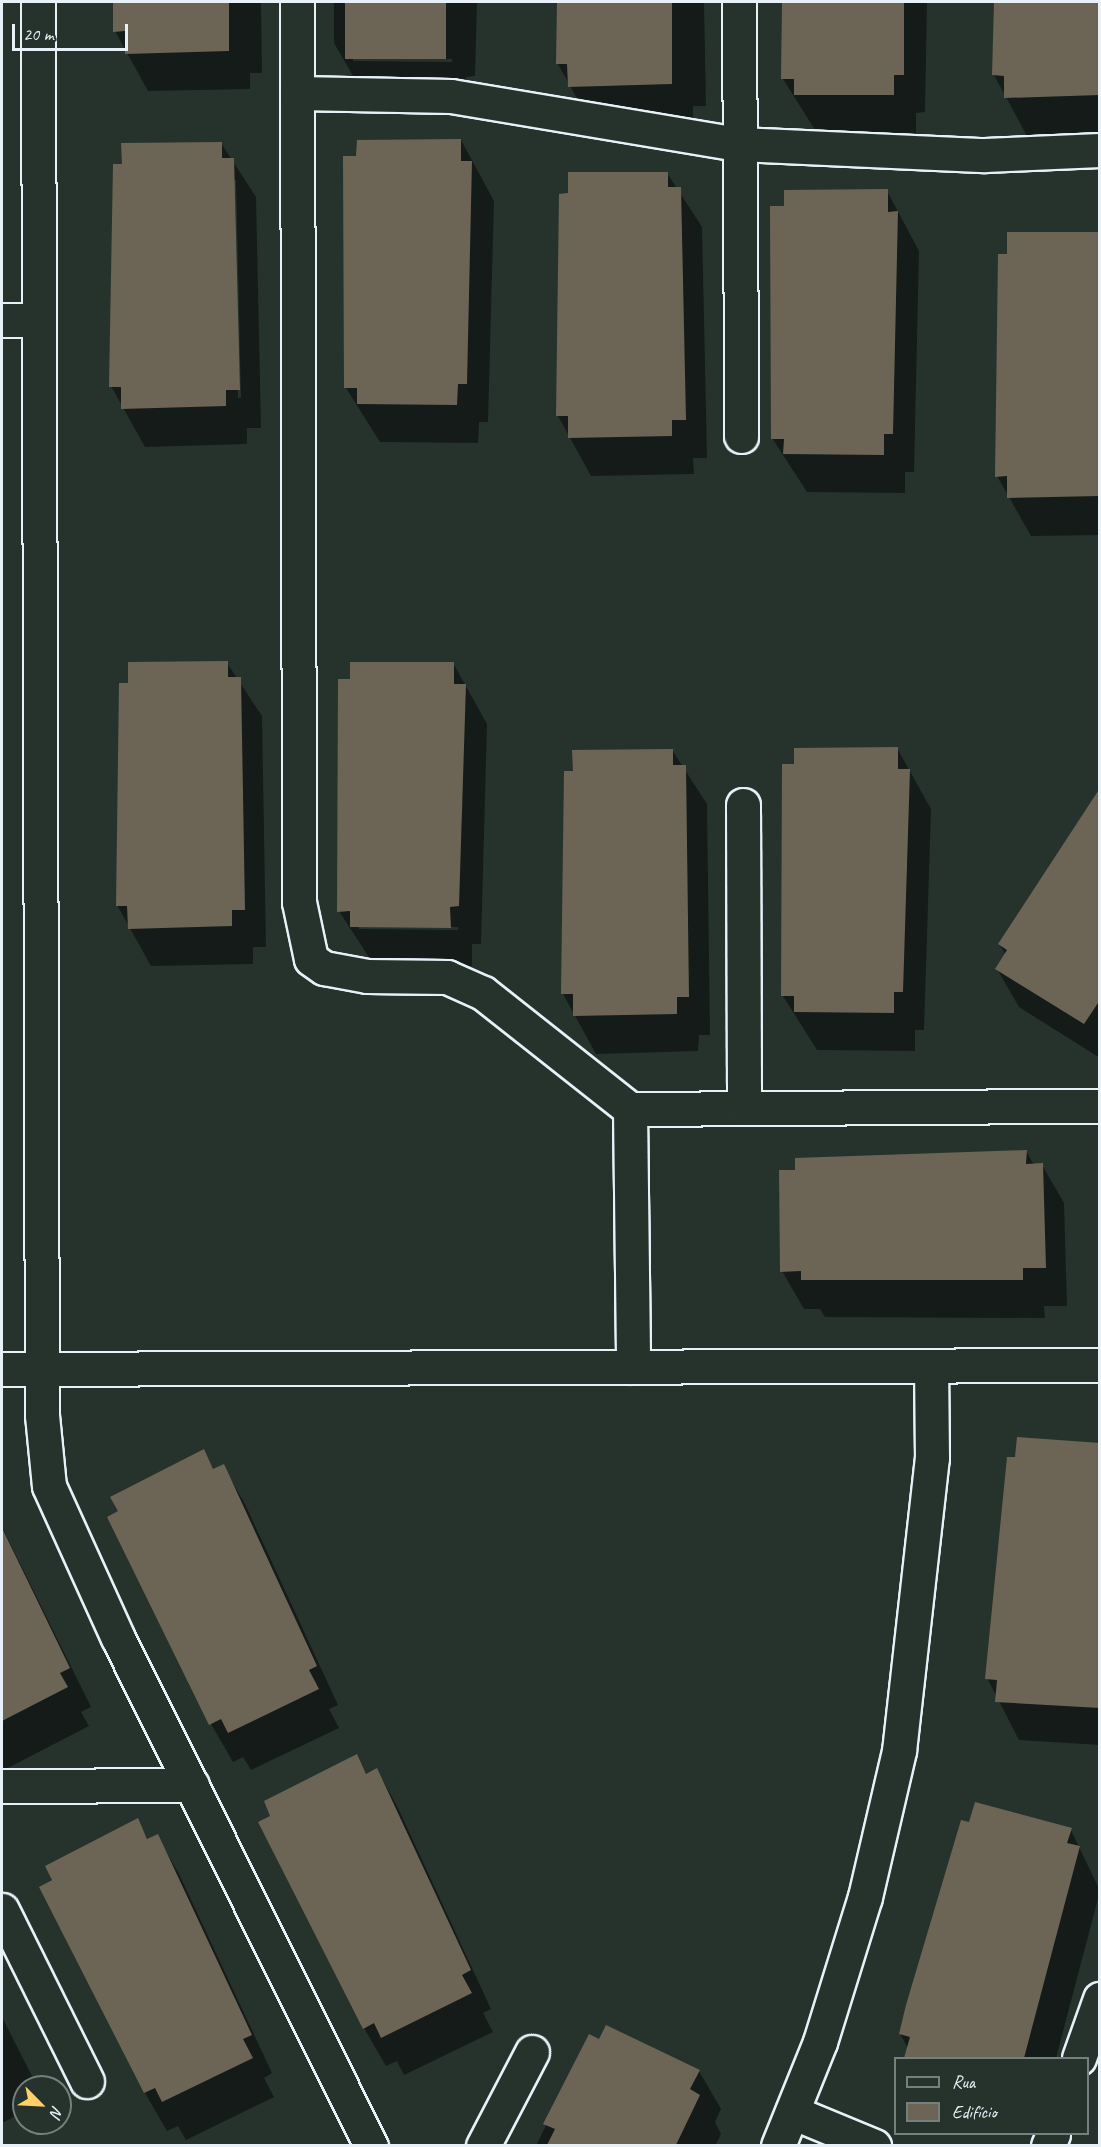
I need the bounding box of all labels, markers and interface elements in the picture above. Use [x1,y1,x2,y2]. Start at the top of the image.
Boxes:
scale bar [15,12,130,50]
text: 20 m [23,23,54,45]
legend [894,2057,1089,2135]
text: Rua [952,2071,975,2093]
north arrow [12,2075,72,2135]
text: Edifício [952,2101,997,2123]
text: N [45,2103,68,2120]

